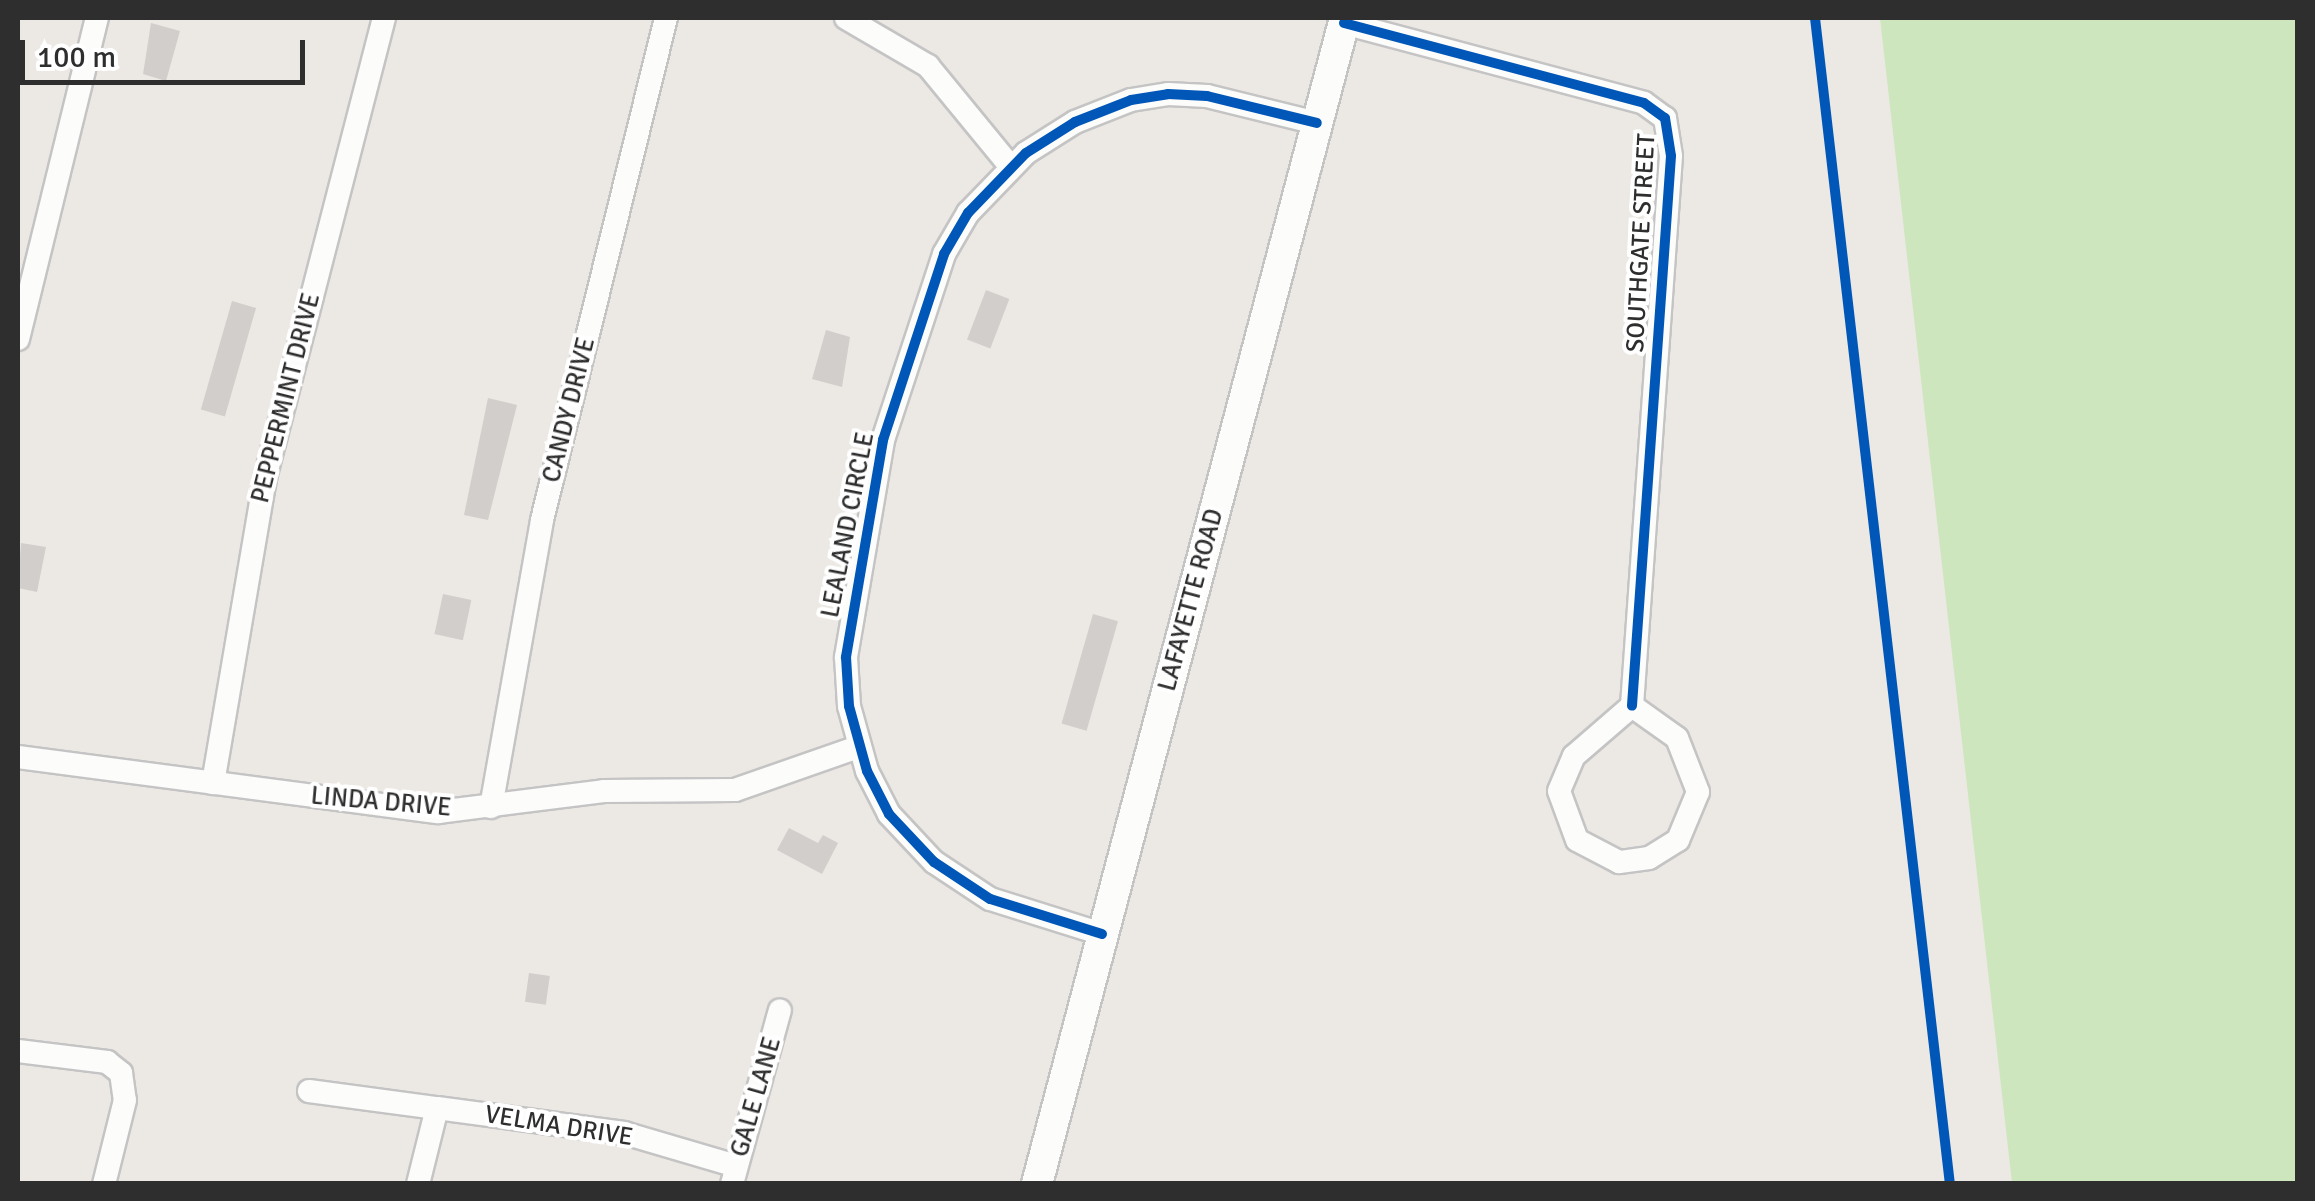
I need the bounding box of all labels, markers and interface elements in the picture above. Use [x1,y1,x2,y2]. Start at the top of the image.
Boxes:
scale bar [25,20,310,82]
text: 100 m [37,39,116,76]
street label: SOUTHGATE STREET [1620,133,1662,353]
street label: PEPPERMINT DRIVE [245,290,327,506]
street label: CANDY DRIVE [536,334,602,486]
street label: LEALAND CIRCLE [815,430,881,620]
street label: LAFAYETTE ROAD [1152,506,1230,694]
street label: LINDA DRIVE [310,781,452,823]
street label: GALE LANE [725,1034,787,1160]
street label: VELMA DRIVE [483,1100,635,1152]

